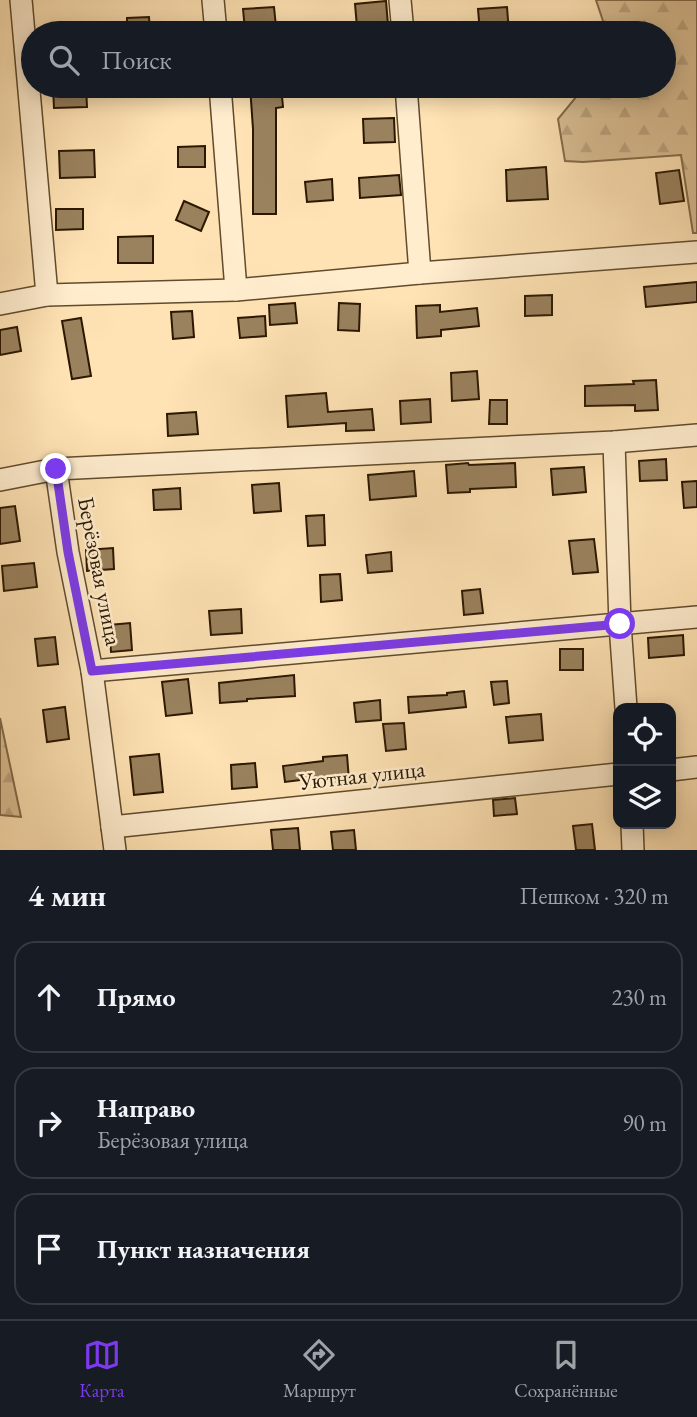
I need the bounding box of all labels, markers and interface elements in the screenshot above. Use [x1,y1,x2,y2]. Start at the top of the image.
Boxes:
search box [21,21,676,98]
icon: search [45,41,83,79]
text: Поиск [101,43,172,77]
route end [40,453,71,484]
street label: Берёзовая улица [71,494,129,649]
route start [604,608,635,639]
map controls [613,703,676,829]
button: locate [613,703,676,766]
street label: Уютная улица [296,753,427,797]
button: layers [613,766,676,829]
text: 4 мин [28,876,106,915]
text: Пешком · 320 m [520,881,669,911]
icon: ahead [30,978,68,1016]
text: Прямо [97,980,176,1014]
text: 230 m [611,982,667,1012]
text: Направо [97,1091,195,1125]
icon: right [30,1104,68,1142]
text: 90 m [622,1108,667,1138]
text: Берёзовая улица [97,1125,248,1155]
icon: arrive [30,1230,68,1268]
text: Пункт назначения [97,1232,310,1266]
tab: Карта [79,1336,125,1403]
tab: Маршрут [283,1336,356,1403]
tab: Сохранённые [514,1336,618,1403]

